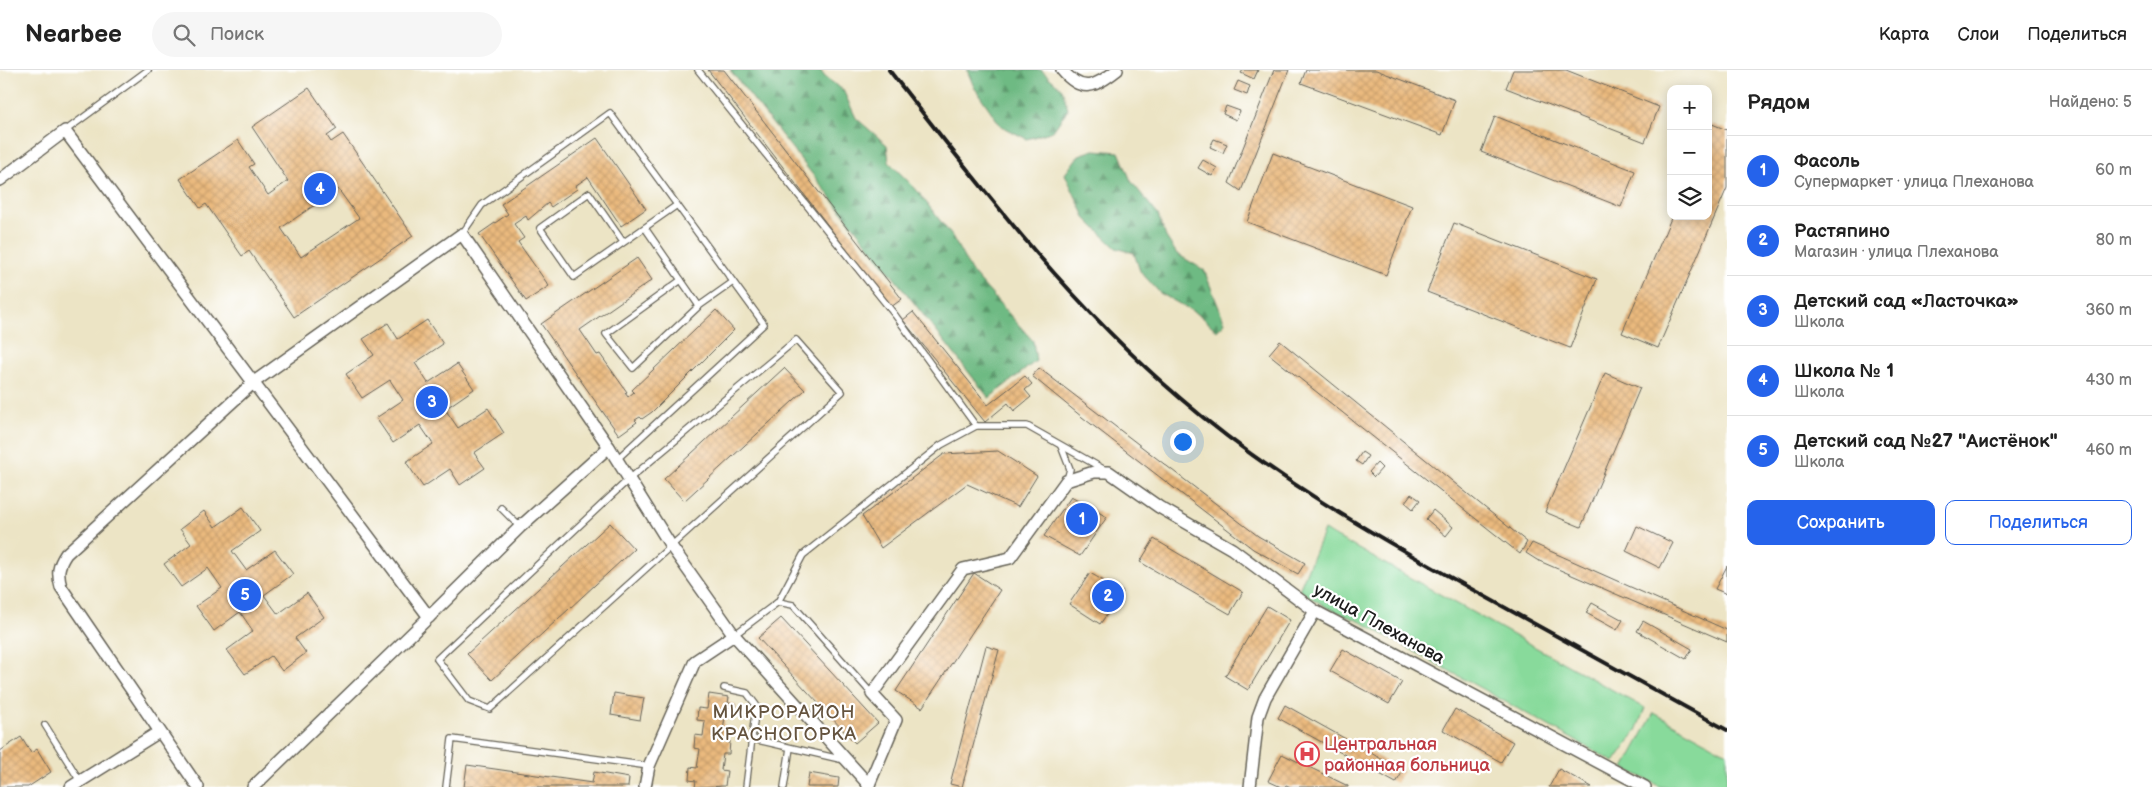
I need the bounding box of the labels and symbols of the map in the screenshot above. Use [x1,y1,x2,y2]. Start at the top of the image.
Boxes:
pin: 4 [304,170,336,208]
pin: 3 [416,383,448,421]
your location [1170,429,1196,455]
pin: 1 [1066,500,1098,538]
pin: 5 [229,576,261,614]
pin: 2 [1092,577,1124,615]
street label: улица Плеханова [1310,579,1449,669]
district label: МИКРОРАЙОН КРАСНОГОРКА [711,701,857,746]
place label: Центральная районная больница [1324,734,1490,776]
hospital icon: Центральная районная больница [1294,741,1320,767]

